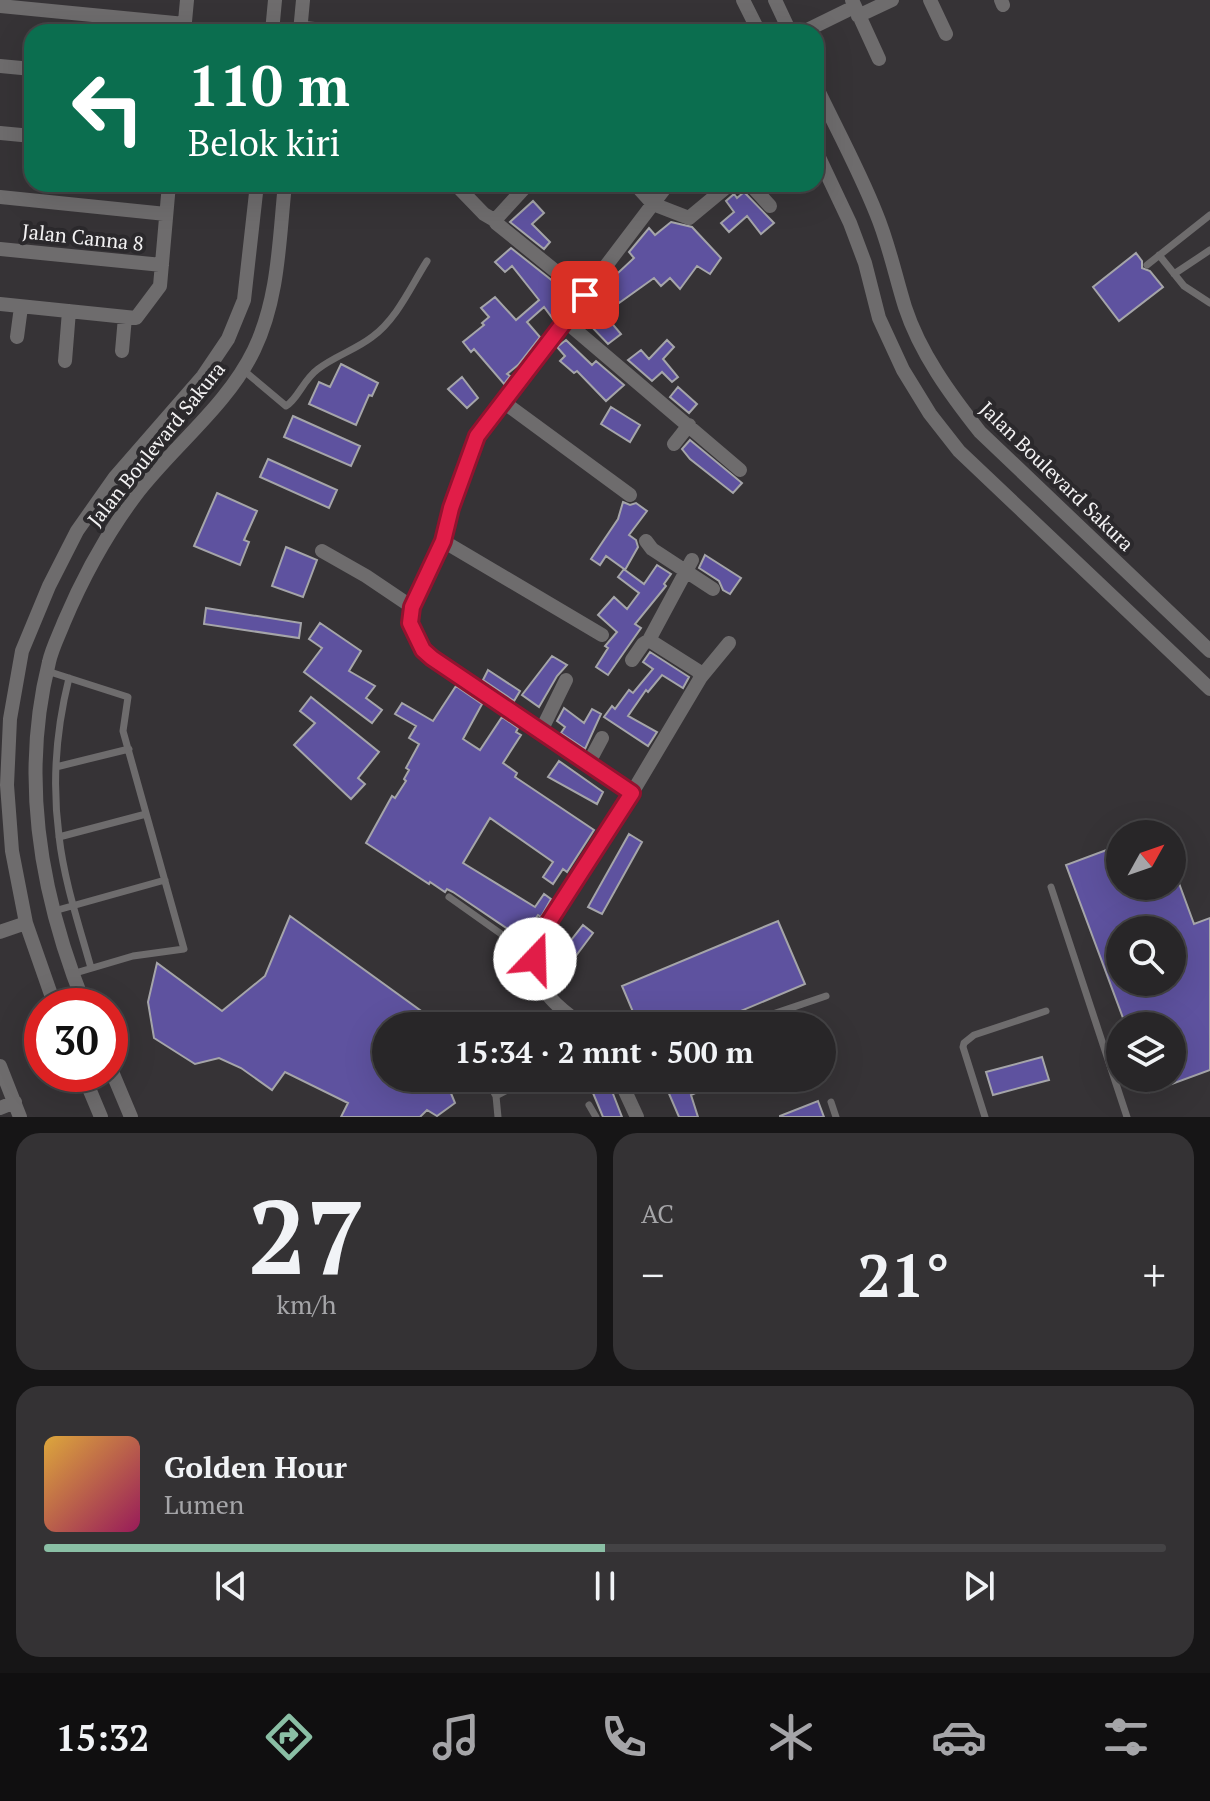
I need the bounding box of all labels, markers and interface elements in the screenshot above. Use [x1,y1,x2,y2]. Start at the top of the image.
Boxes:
text: 110 m [188,48,350,122]
icon: left [56,56,160,160]
text: Belok kiri [188,119,340,166]
street label: Jalan Canna 8 [21,217,145,257]
pin [551,261,619,329]
icon: arrive [563,273,607,317]
street label: Jalan Boulevard Sakura [81,356,231,532]
street label: Jalan Boulevard Sakura [974,395,1140,557]
north arrow [1106,820,1186,900]
map controls [1106,820,1186,1092]
button: search [1106,916,1186,996]
position arrow [493,917,577,1001]
speed limit sign: 30 [24,988,128,1092]
button: layers [1106,1012,1186,1092]
text: 15:34 · 2 mnt · 500 m [455,1032,753,1072]
text: 27 [248,1166,365,1304]
text: AC [641,1196,674,1230]
text: 21° [857,1235,950,1314]
text: − [641,1245,664,1304]
text: + [1143,1245,1166,1304]
text: km/h [276,1287,337,1321]
text: Golden Hour [164,1447,347,1487]
text: Lumen [164,1487,244,1521]
icon: previous [209,1564,253,1608]
icon: pause [583,1564,627,1608]
icon: next [957,1564,1001,1608]
icon: directions [261,1709,317,1765]
icon: music [428,1709,484,1765]
icon: phone [596,1709,652,1765]
icon: climate [763,1709,819,1765]
icon: car [931,1709,987,1765]
icon: filters [1098,1709,1154,1765]
text: 15:32 [56,1714,149,1761]

